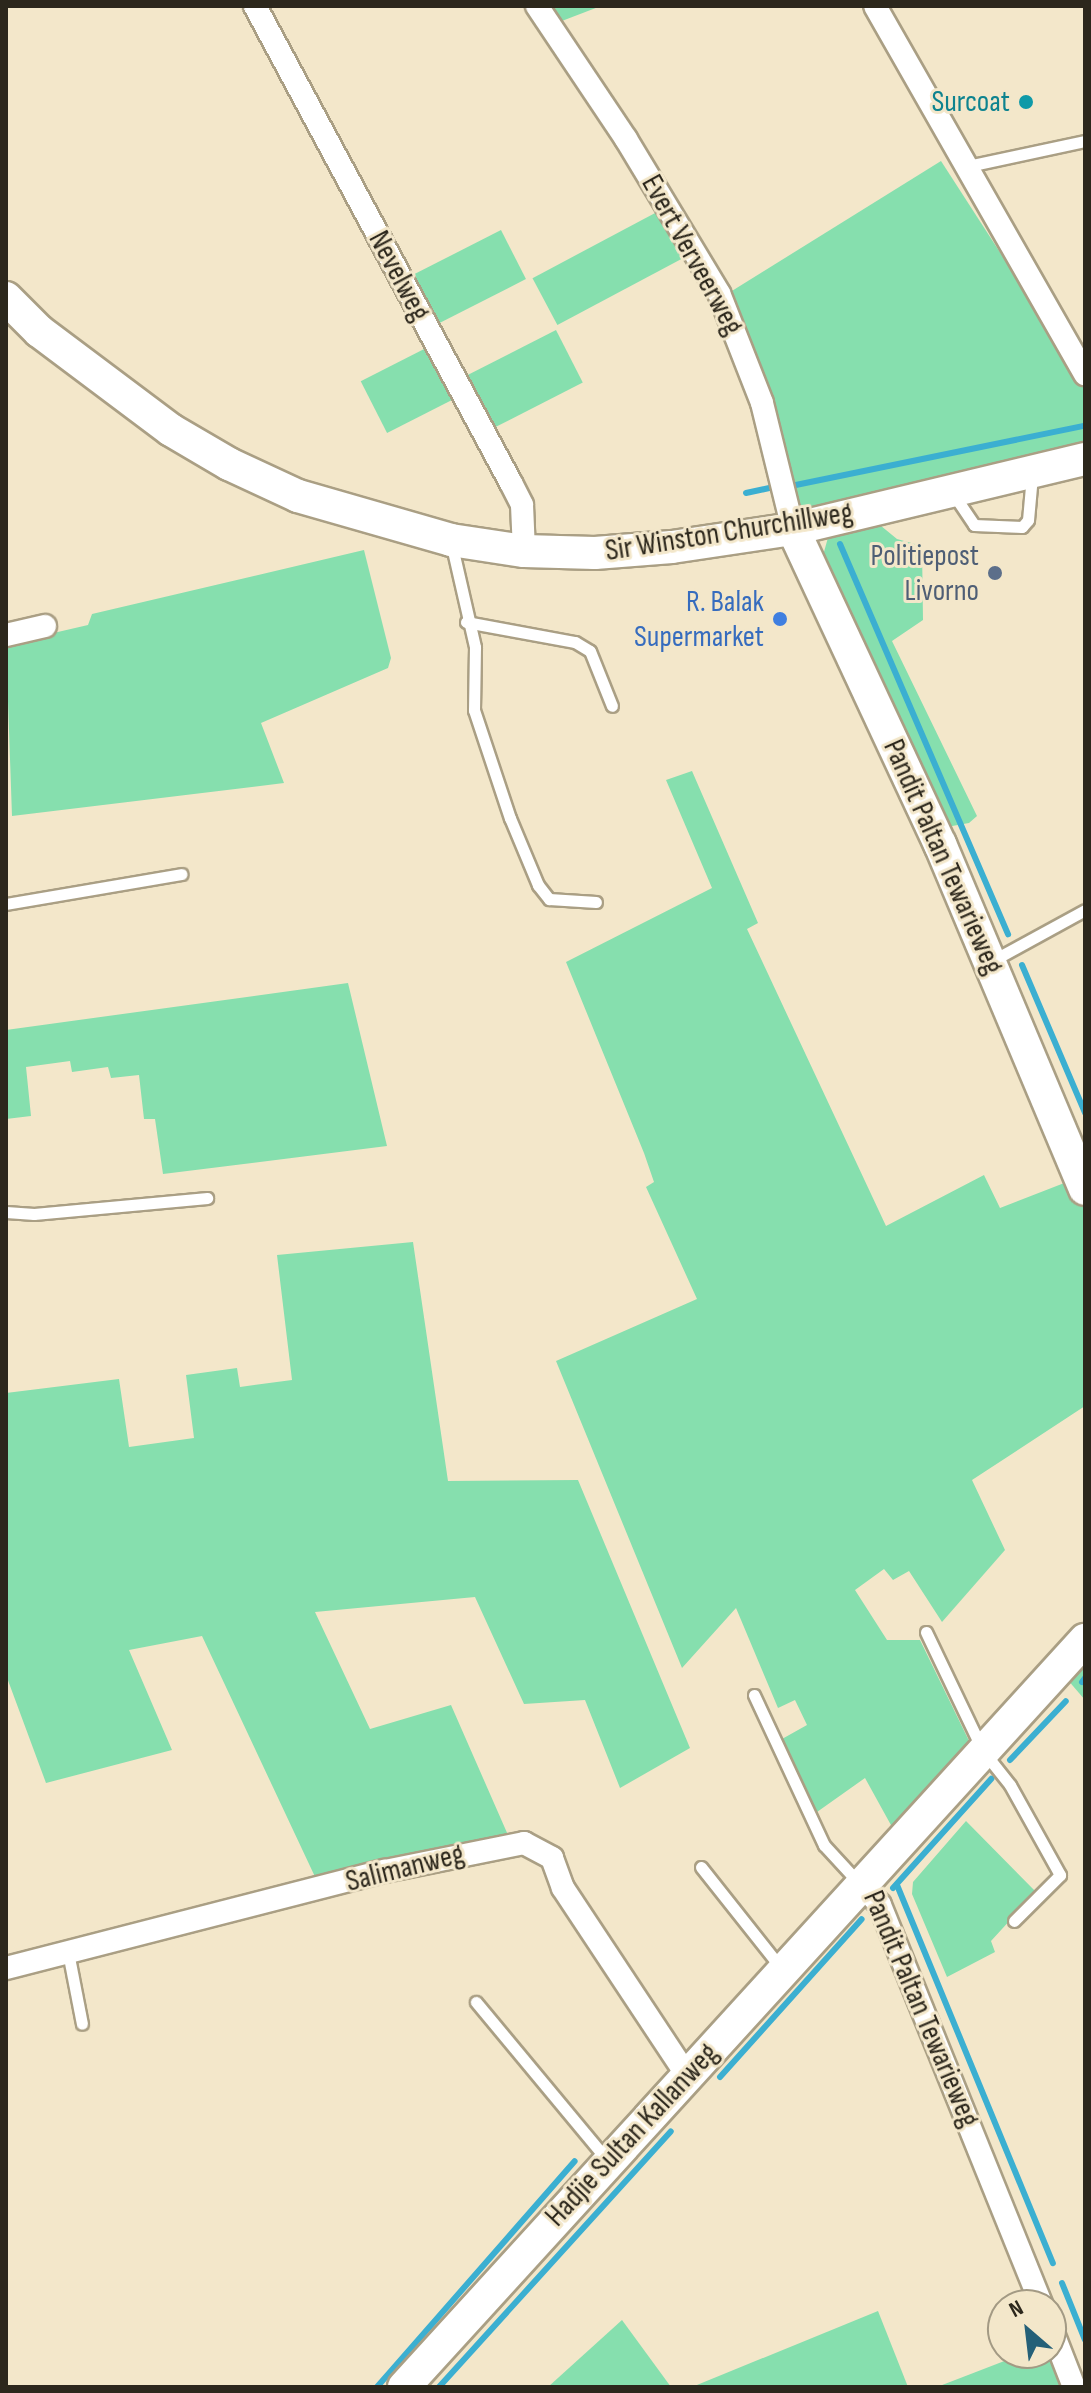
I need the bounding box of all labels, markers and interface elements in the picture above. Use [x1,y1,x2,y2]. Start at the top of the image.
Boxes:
place label: Surcoat [931,84,1010,120]
marker: Surcoat [1017,93,1035,111]
street label: Evert Verveerweg [633,169,751,341]
street label: Nevelweg [360,225,438,327]
street label: Sir Winston Churchillweg [603,495,855,569]
place label: Politiepost Livorno [871,538,979,608]
marker: Politiepost Livorno [986,564,1004,582]
place label: R. Balak Supermarket [634,584,764,654]
marker: R. Balak Supermarket [771,610,789,628]
street label: Pandit Paltan Tewarieweg [875,734,1011,980]
street label: Salimanweg [342,1836,468,1900]
street label: Pandit Paltan Tewarieweg [855,1885,987,2133]
street label: Hadjie Sultan Kallanweg [538,2036,726,2234]
north arrow [987,2289,1067,2369]
text: N [1005,2294,1028,2324]

